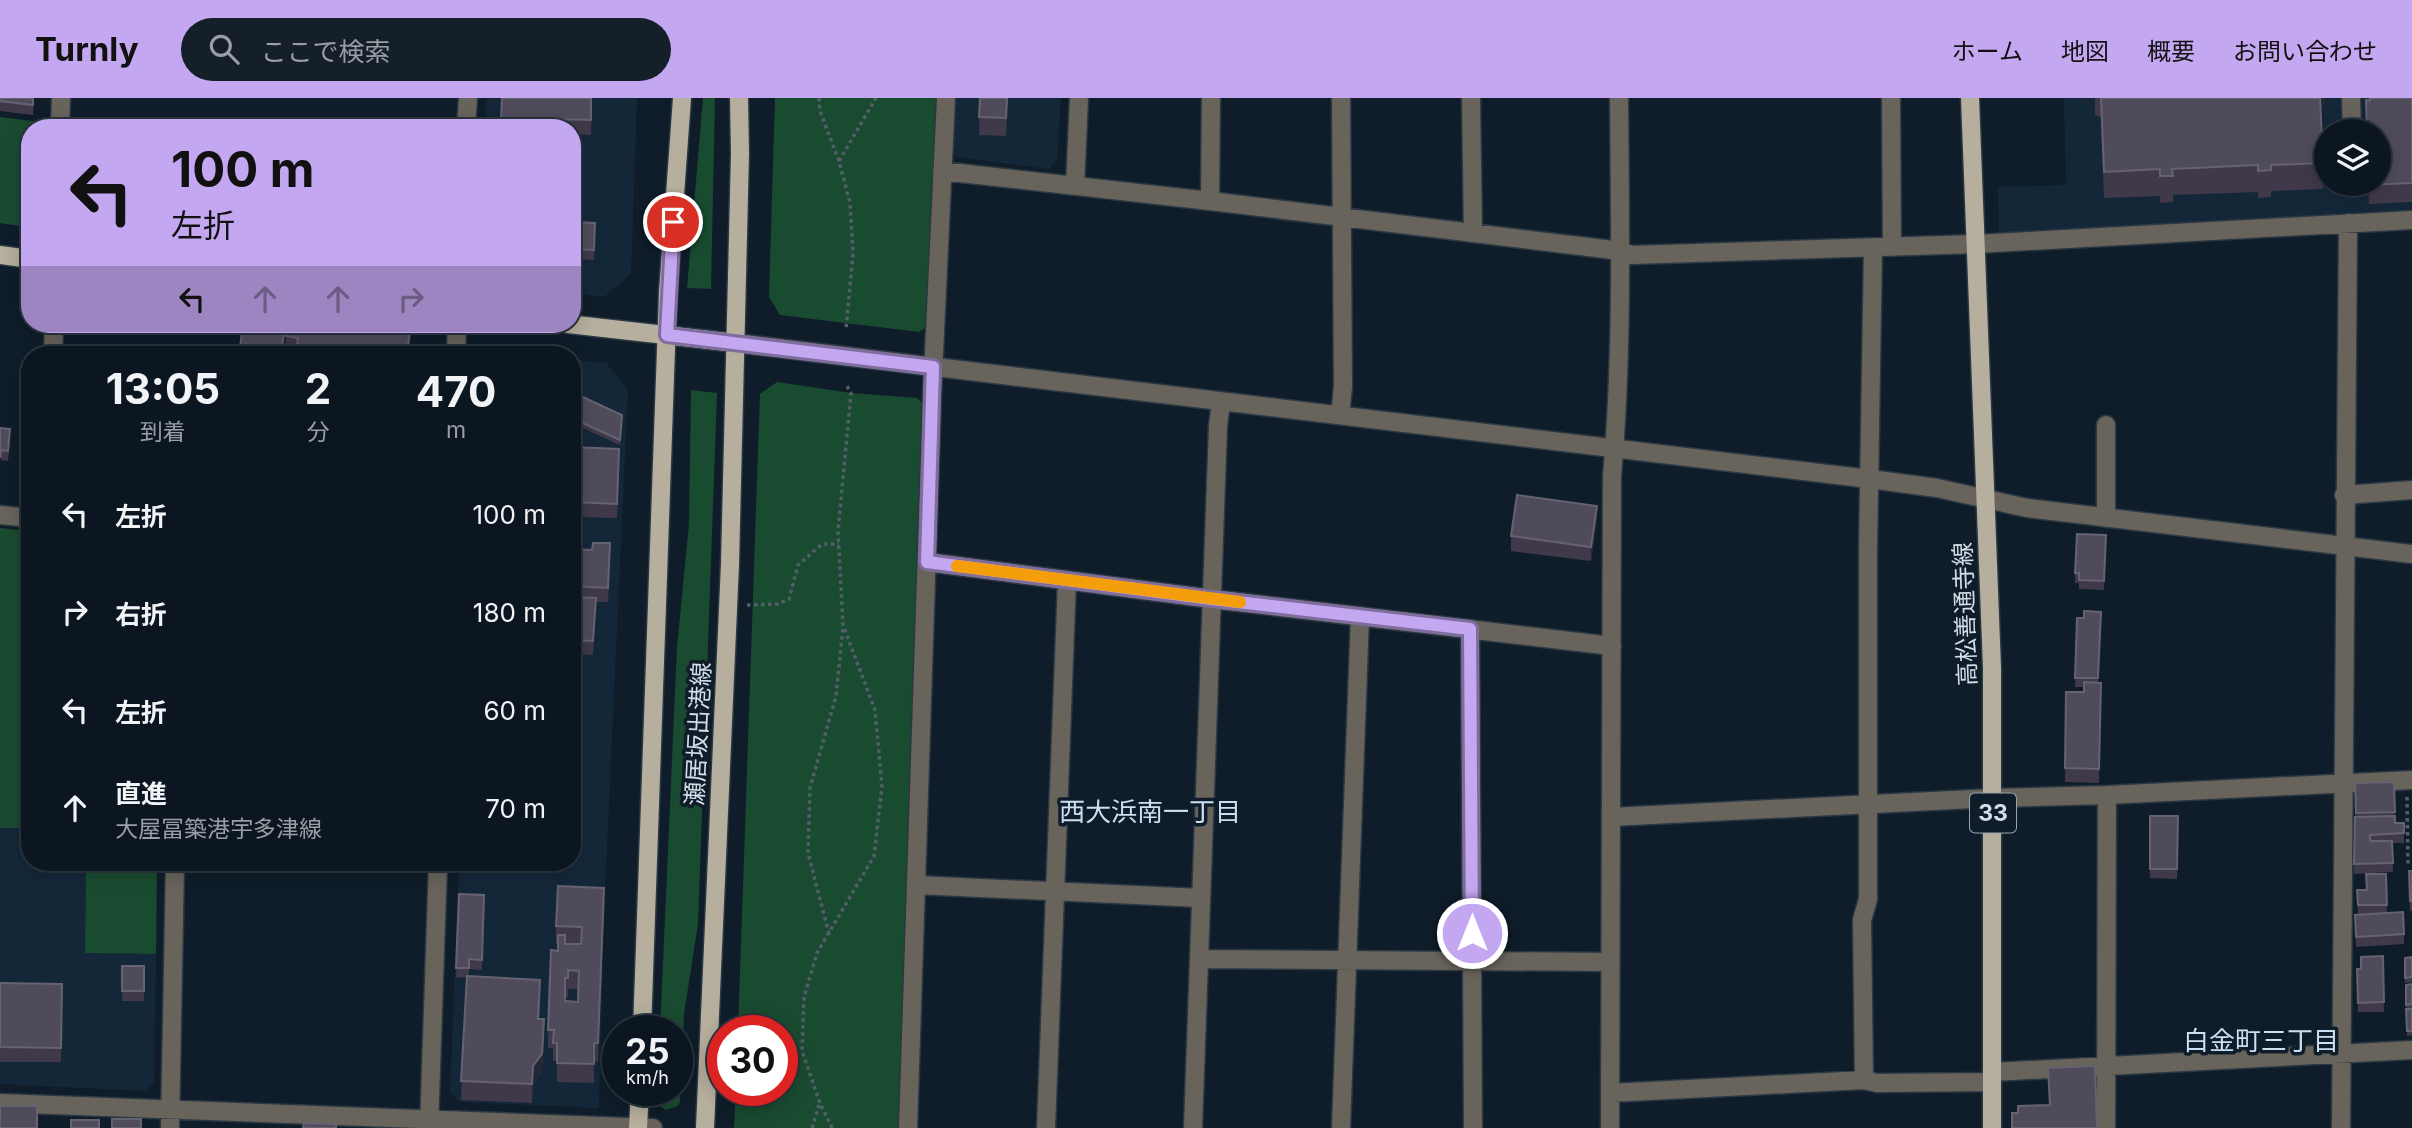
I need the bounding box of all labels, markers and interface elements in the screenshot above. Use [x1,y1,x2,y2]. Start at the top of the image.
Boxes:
search box [181,18,671,81]
text: Turnly [35,29,139,69]
icon: search [205,30,243,68]
text: ここで検索 [261,36,391,67]
text: ホーム [1952,37,2023,66]
text: 地図 [2061,37,2109,66]
text: 概要 [2147,37,2195,66]
text: お問い合わせ [2233,37,2377,66]
map controls [2314,119,2391,196]
button: layers [2314,119,2391,196]
text: 100 m [171,140,315,199]
icon: left [56,147,147,238]
pin [643,192,703,252]
icon: arrive [654,203,692,241]
text: 左折 [171,206,235,245]
icon: left [173,280,211,318]
icon: ahead [246,280,284,318]
icon: ahead [319,280,357,318]
icon: right [392,280,430,318]
text: 13:05 [106,363,220,414]
text: 2 [305,363,331,414]
text: 470 [416,366,496,417]
text: m [446,416,466,444]
text: 到着 [140,418,186,446]
text: 分 [306,418,329,446]
icon: left [56,495,94,533]
text: 100 m [473,499,546,530]
text: 左折 [115,501,167,532]
street label: 高松善通寺線 [1948,542,1982,686]
icon: right [56,593,94,631]
text: 180 m [473,597,546,628]
text: 右折 [115,599,167,630]
street label: 瀬居坂出港線 [680,661,716,807]
icon: left [56,691,94,729]
text: 60 m [483,695,546,726]
text: 左折 [115,697,167,728]
text: 直進 [115,778,167,809]
icon: ahead [56,789,94,827]
text: 70 m [485,793,546,824]
road number: 33 [1970,793,2016,832]
district label: 西大浜南一丁目 [1059,796,1241,827]
text: 大屋冨築港宇多津線 [115,815,322,843]
position arrow [1435,896,1509,970]
speed limit sign: 30 [707,1015,798,1106]
district label: 白金町三丁目 [2183,1025,2339,1056]
text: 25 [625,1030,670,1072]
text: km/h [626,1067,669,1088]

